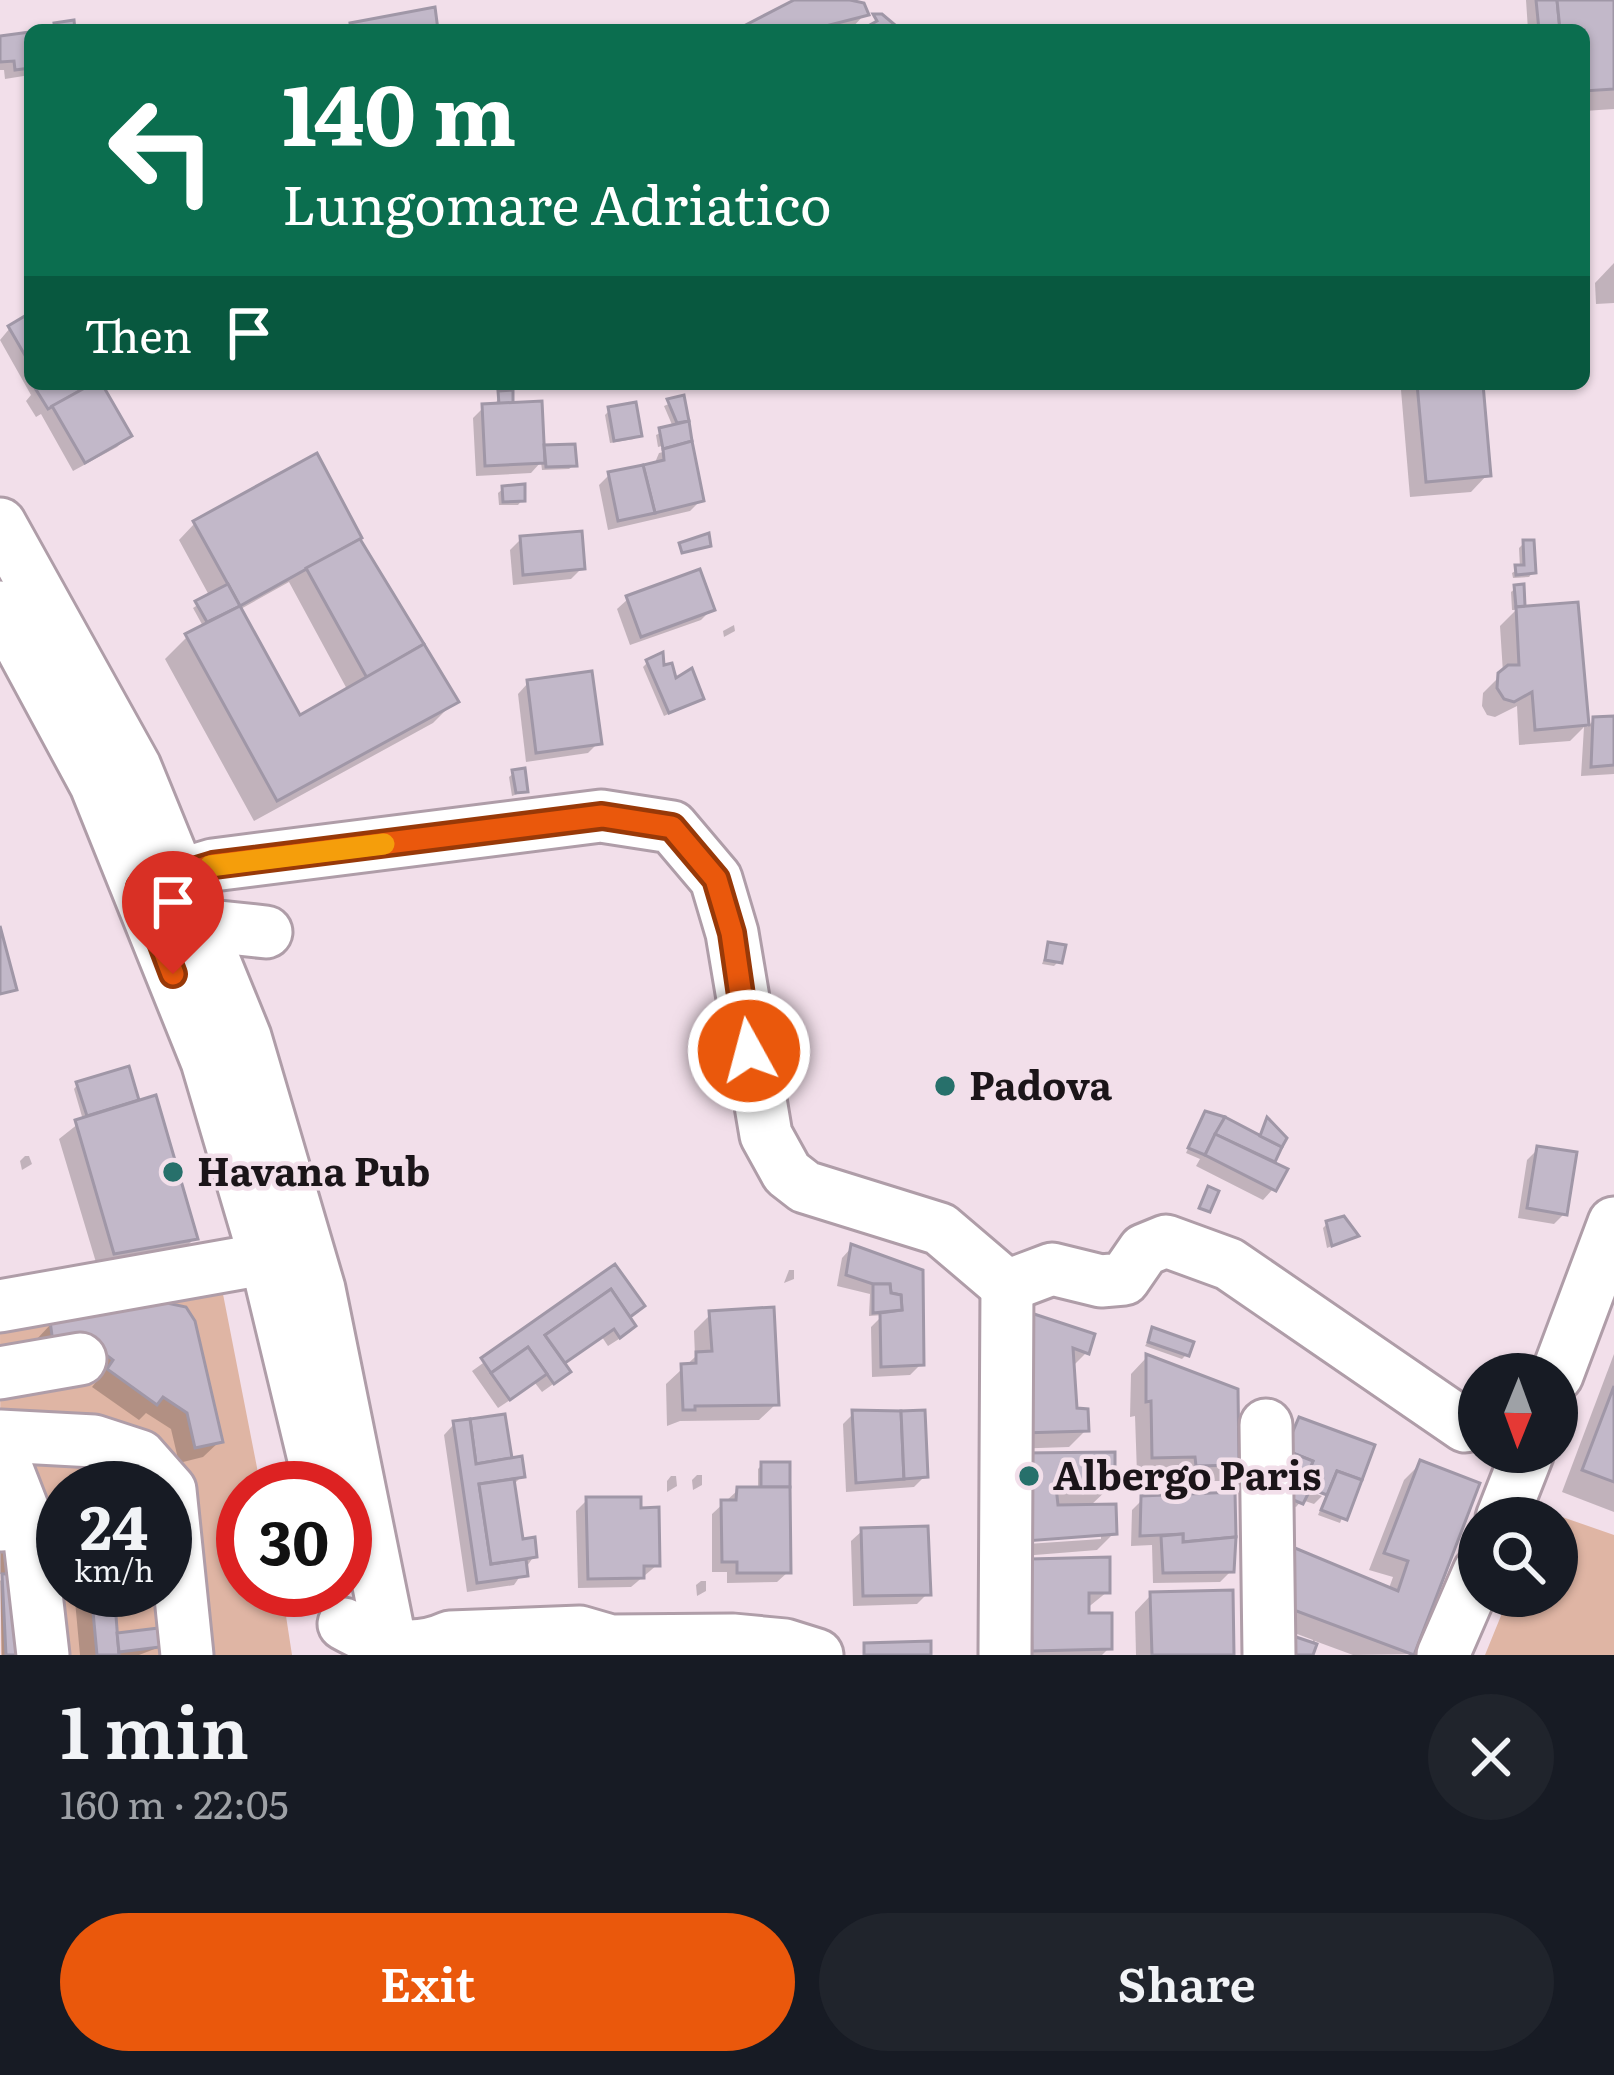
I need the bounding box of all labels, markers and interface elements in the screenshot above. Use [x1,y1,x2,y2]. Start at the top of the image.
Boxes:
text: 140 m [282,47,517,172]
icon: left [84,72,240,228]
text: Lungomare Adriatico [282,161,832,242]
text: Then [84,300,192,367]
icon: arrive [216,300,282,366]
pin [122,851,224,974]
icon: arrive [140,869,206,935]
position arrow [686,988,812,1114]
place label: Padova [969,1054,1112,1112]
marker: Padova [932,1073,958,1099]
place label: Havana Pub [197,1140,430,1198]
marker: Havana Pub [160,1159,186,1185]
north arrow [1458,1353,1578,1473]
map controls [1458,1353,1578,1617]
place label: Albergo Paris [1053,1444,1322,1502]
speed limit sign: 30 [216,1461,372,1617]
marker: Albergo Paris [1016,1463,1042,1489]
text: 24 [80,1479,148,1568]
button: search [1458,1497,1578,1617]
text: km/h [74,1547,154,1591]
text: 1 min [60,1674,249,1781]
button: close [1428,1694,1554,1820]
text: 160 m · 22:05 [60,1773,288,1831]
button: Exit [60,1913,795,2051]
button: Share [819,1913,1554,2051]

